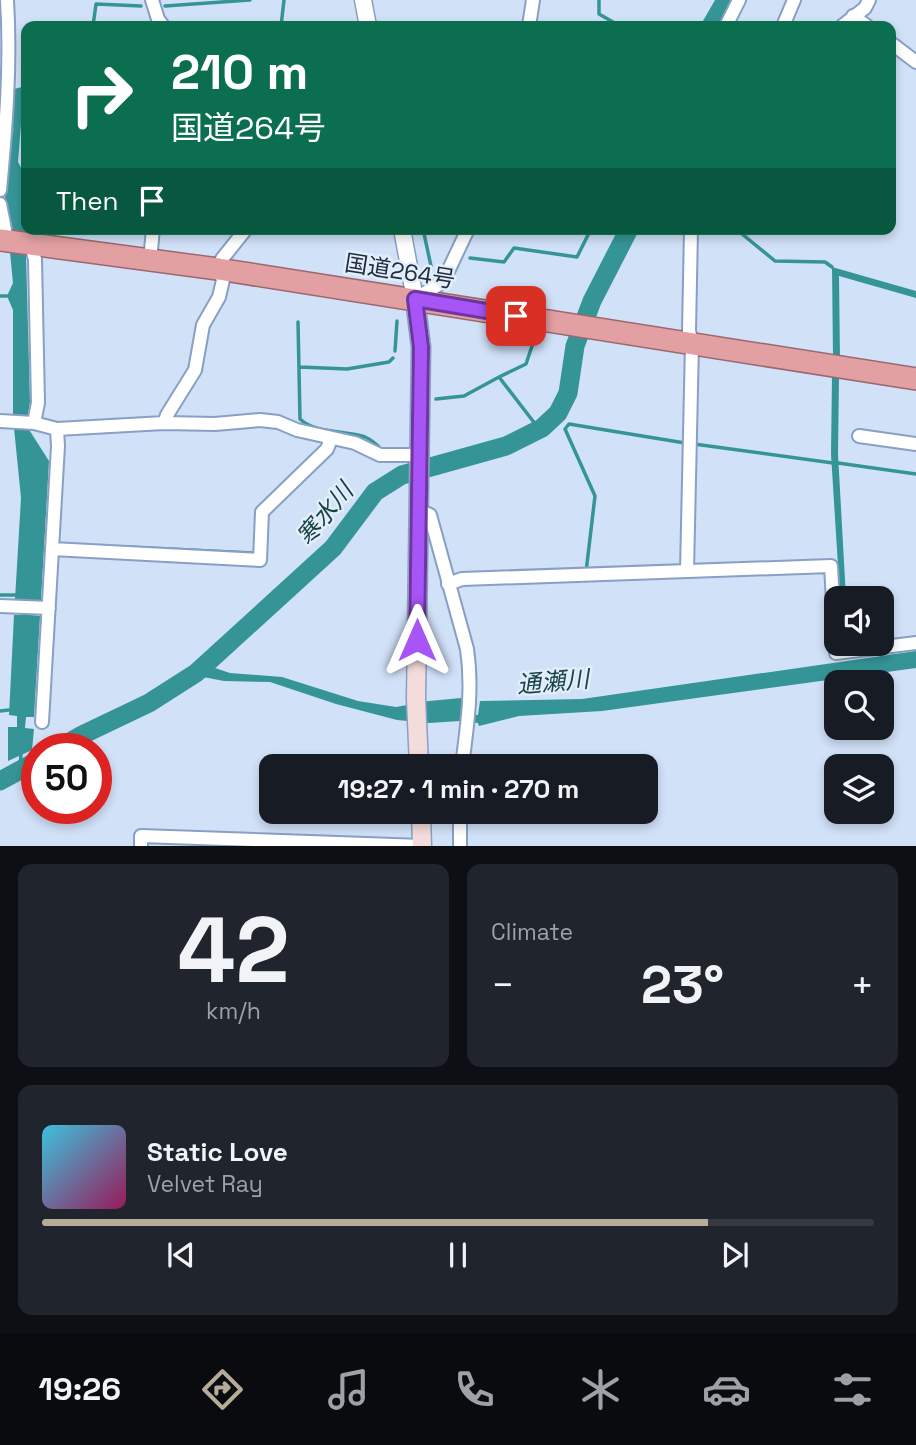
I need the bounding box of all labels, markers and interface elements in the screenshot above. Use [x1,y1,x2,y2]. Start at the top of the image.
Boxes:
text: 210 m [171,41,308,103]
icon: right [56,49,147,140]
text: 国道264号 [171,108,326,148]
icon: arrive [133,182,171,220]
text: Then [56,184,119,218]
street label: 国道264号 [343,247,457,295]
pin [486,286,546,346]
icon: arrive [497,297,535,335]
water label: 寒水川 [290,474,362,551]
map controls [824,586,894,824]
button: sound [824,586,894,656]
position arrow [380,603,454,677]
water label: 通瀬川 [516,663,593,700]
button: search [824,670,894,740]
speed limit sign: 50 [21,733,112,824]
button: layers [824,754,894,824]
text: 19:27 · 1 min · 270 m [338,772,579,806]
text: 42 [178,892,289,1009]
text: Climate [491,917,573,947]
text: 23° [641,952,724,1018]
text: − [491,961,515,1009]
text: + [850,961,874,1009]
text: km/h [206,996,261,1026]
text: Static Love [147,1135,288,1169]
text: Velvet Ray [147,1169,263,1199]
icon: previous [162,1236,200,1274]
icon: pause [439,1236,477,1274]
icon: next [716,1236,754,1274]
icon: directions [198,1365,247,1414]
icon: music [324,1365,373,1414]
icon: phone [450,1365,499,1414]
icon: climate [576,1365,625,1414]
icon: car [702,1365,751,1414]
icon: filters [828,1365,877,1414]
text: 19:26 [39,1369,121,1409]

